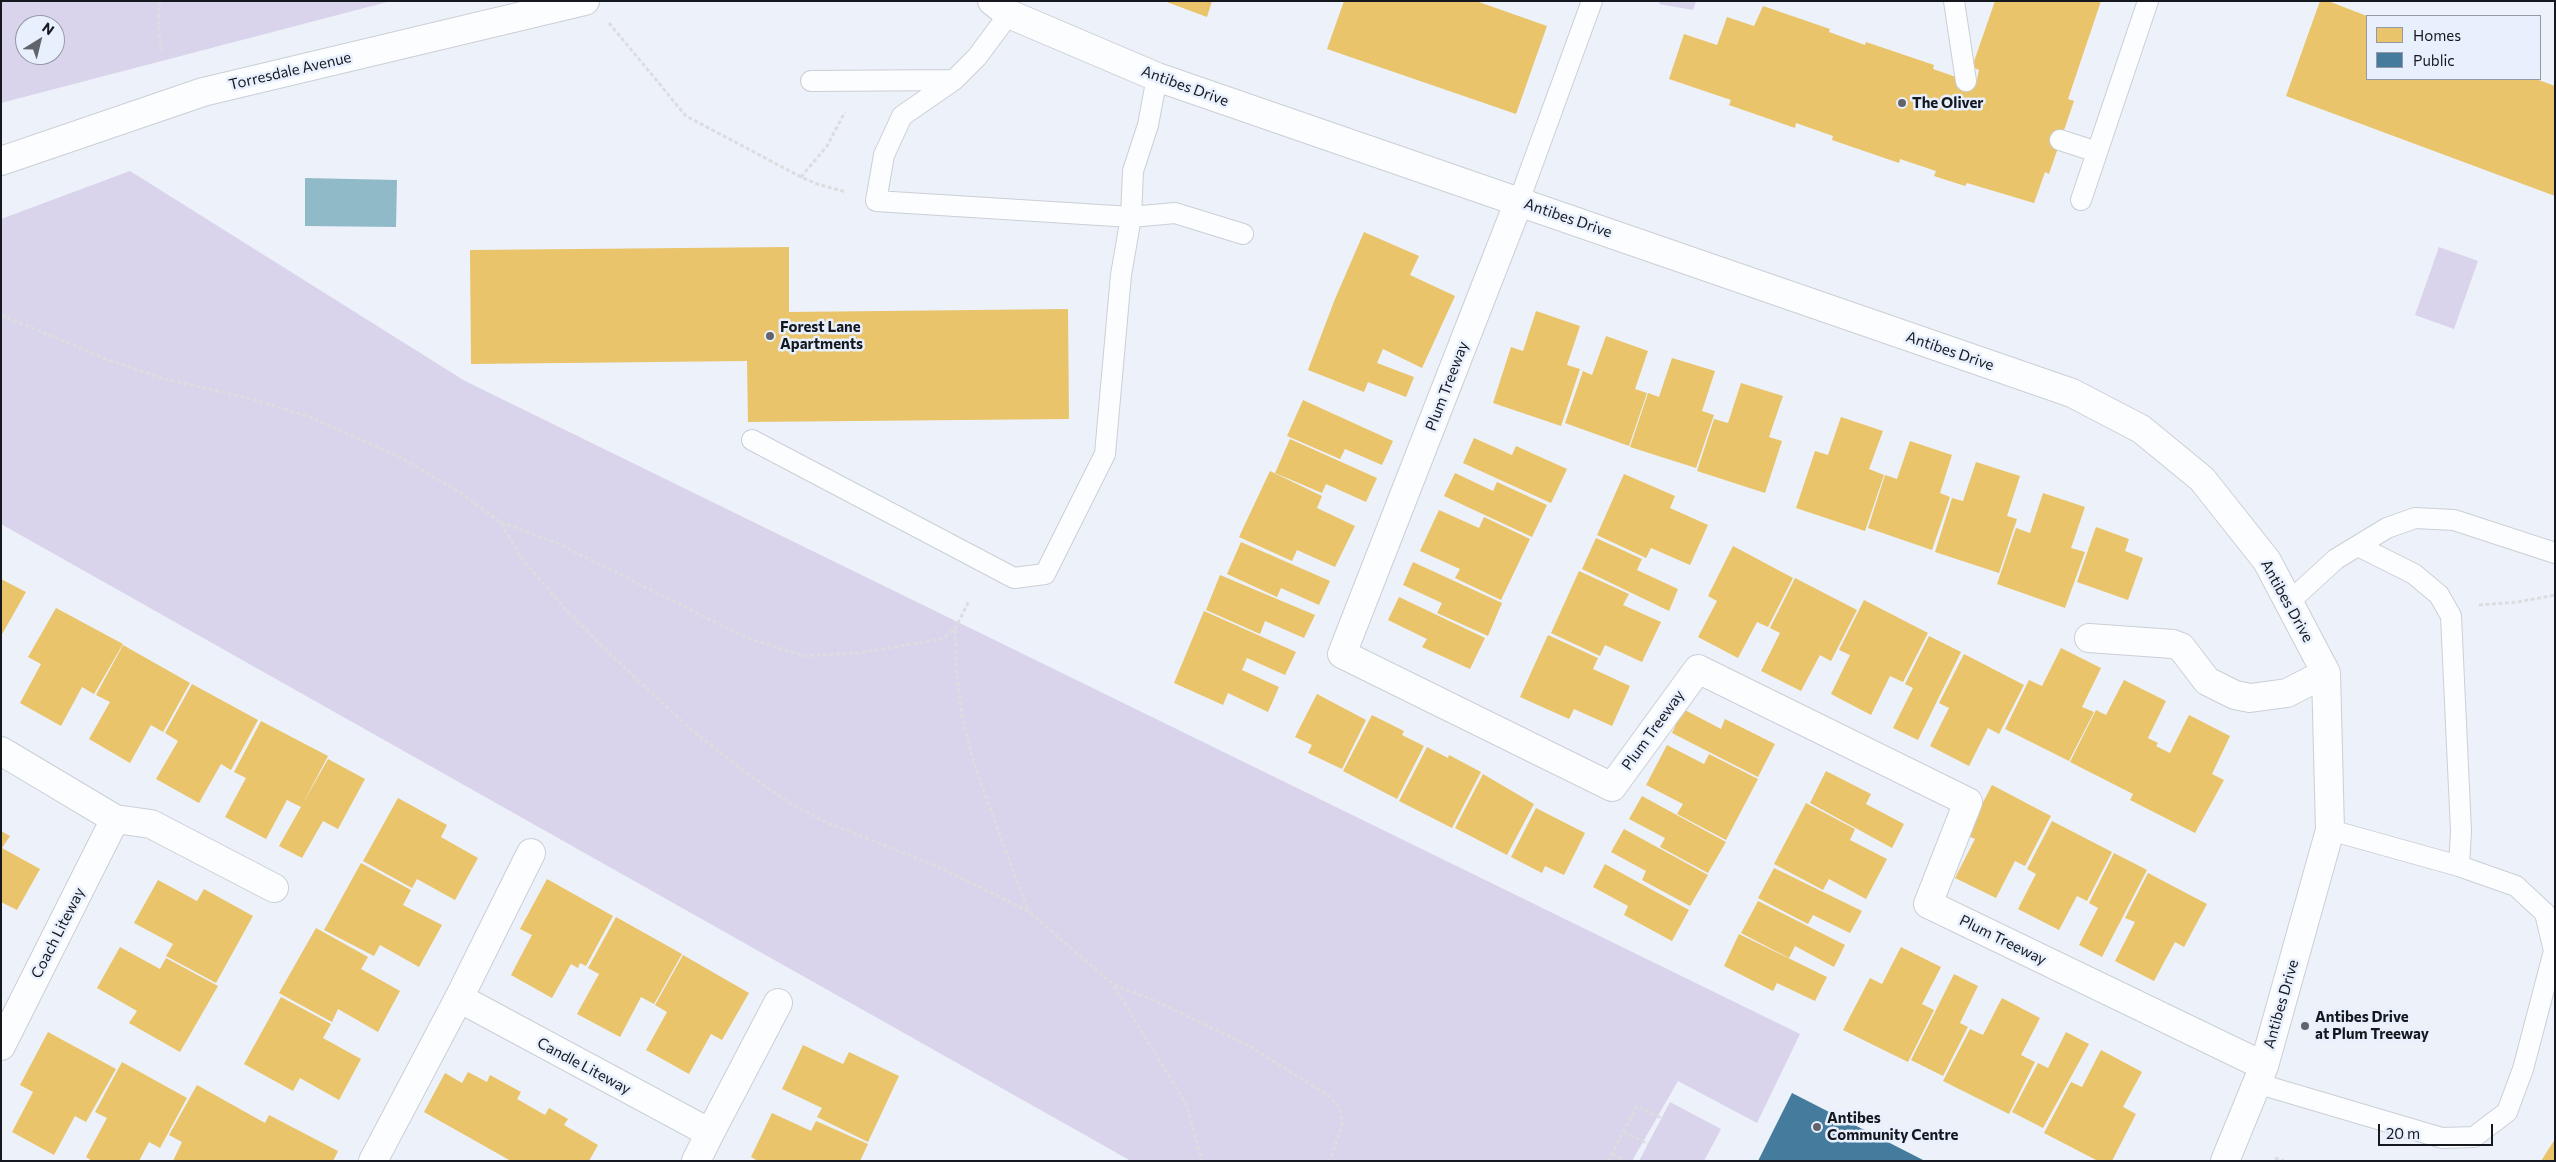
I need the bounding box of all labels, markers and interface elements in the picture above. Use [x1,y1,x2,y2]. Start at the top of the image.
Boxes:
north arrow [15,15,65,65]
legend [2366,15,2541,80]
text: N [39,18,58,38]
text: Homes [2413,26,2461,44]
street label: Torresdale Avenue [227,48,353,94]
text: Public [2413,51,2455,69]
street label: Antibes Drive [1139,62,1231,110]
place label: The Oliver [1912,94,1984,112]
marker: The Oliver [1896,97,1908,109]
street label: Antibes Drive [1522,195,1614,241]
place label: Forest Lane Apartments [780,318,863,353]
street label: Antibes Drive [1904,328,1996,374]
marker: Forest Lane Apartments [764,330,776,342]
street label: Plum Treeway [1422,339,1472,433]
street label: Antibes Drive [2257,557,2317,645]
street label: Plum Treeway [1618,686,1688,774]
street label: Coach Liteway [27,885,89,981]
street label: Plum Treeway [1957,911,2049,969]
street label: Antibes Drive [2260,957,2302,1051]
place label: Antibes Drive at Plum Treeway [2315,1008,2429,1043]
marker: Antibes Drive at Plum Treeway [2299,1020,2311,1032]
street label: Candle Liteway [534,1034,634,1098]
place label: Antibes Community Centre [1827,1109,1958,1144]
scale bar [2381,1114,2496,1146]
marker: Antibes Community Centre [1811,1121,1823,1133]
text: 20 m [2386,1124,2420,1142]

